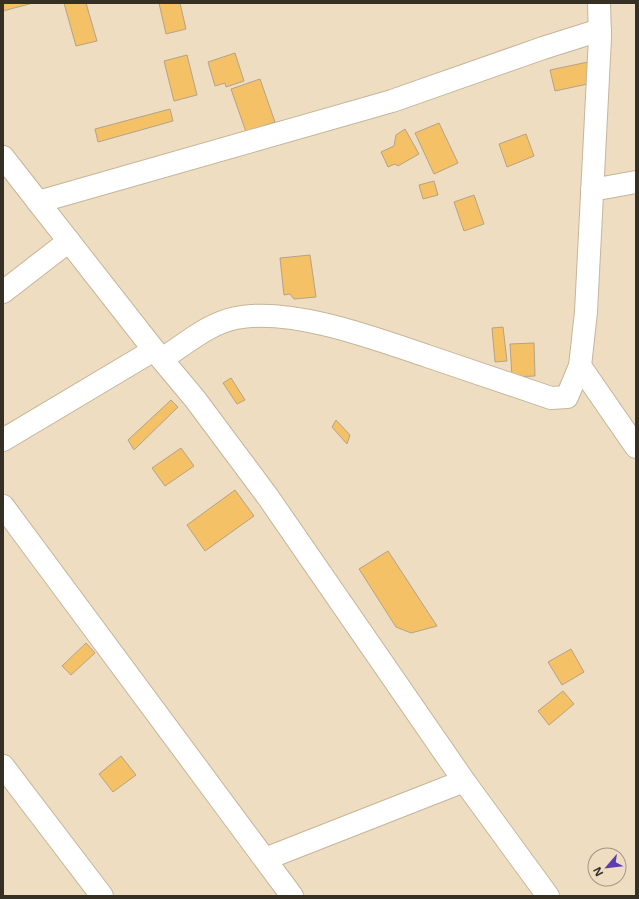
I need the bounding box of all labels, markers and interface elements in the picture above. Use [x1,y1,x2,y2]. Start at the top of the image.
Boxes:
north arrow [587,847,627,887]
text: N [589,864,606,879]

